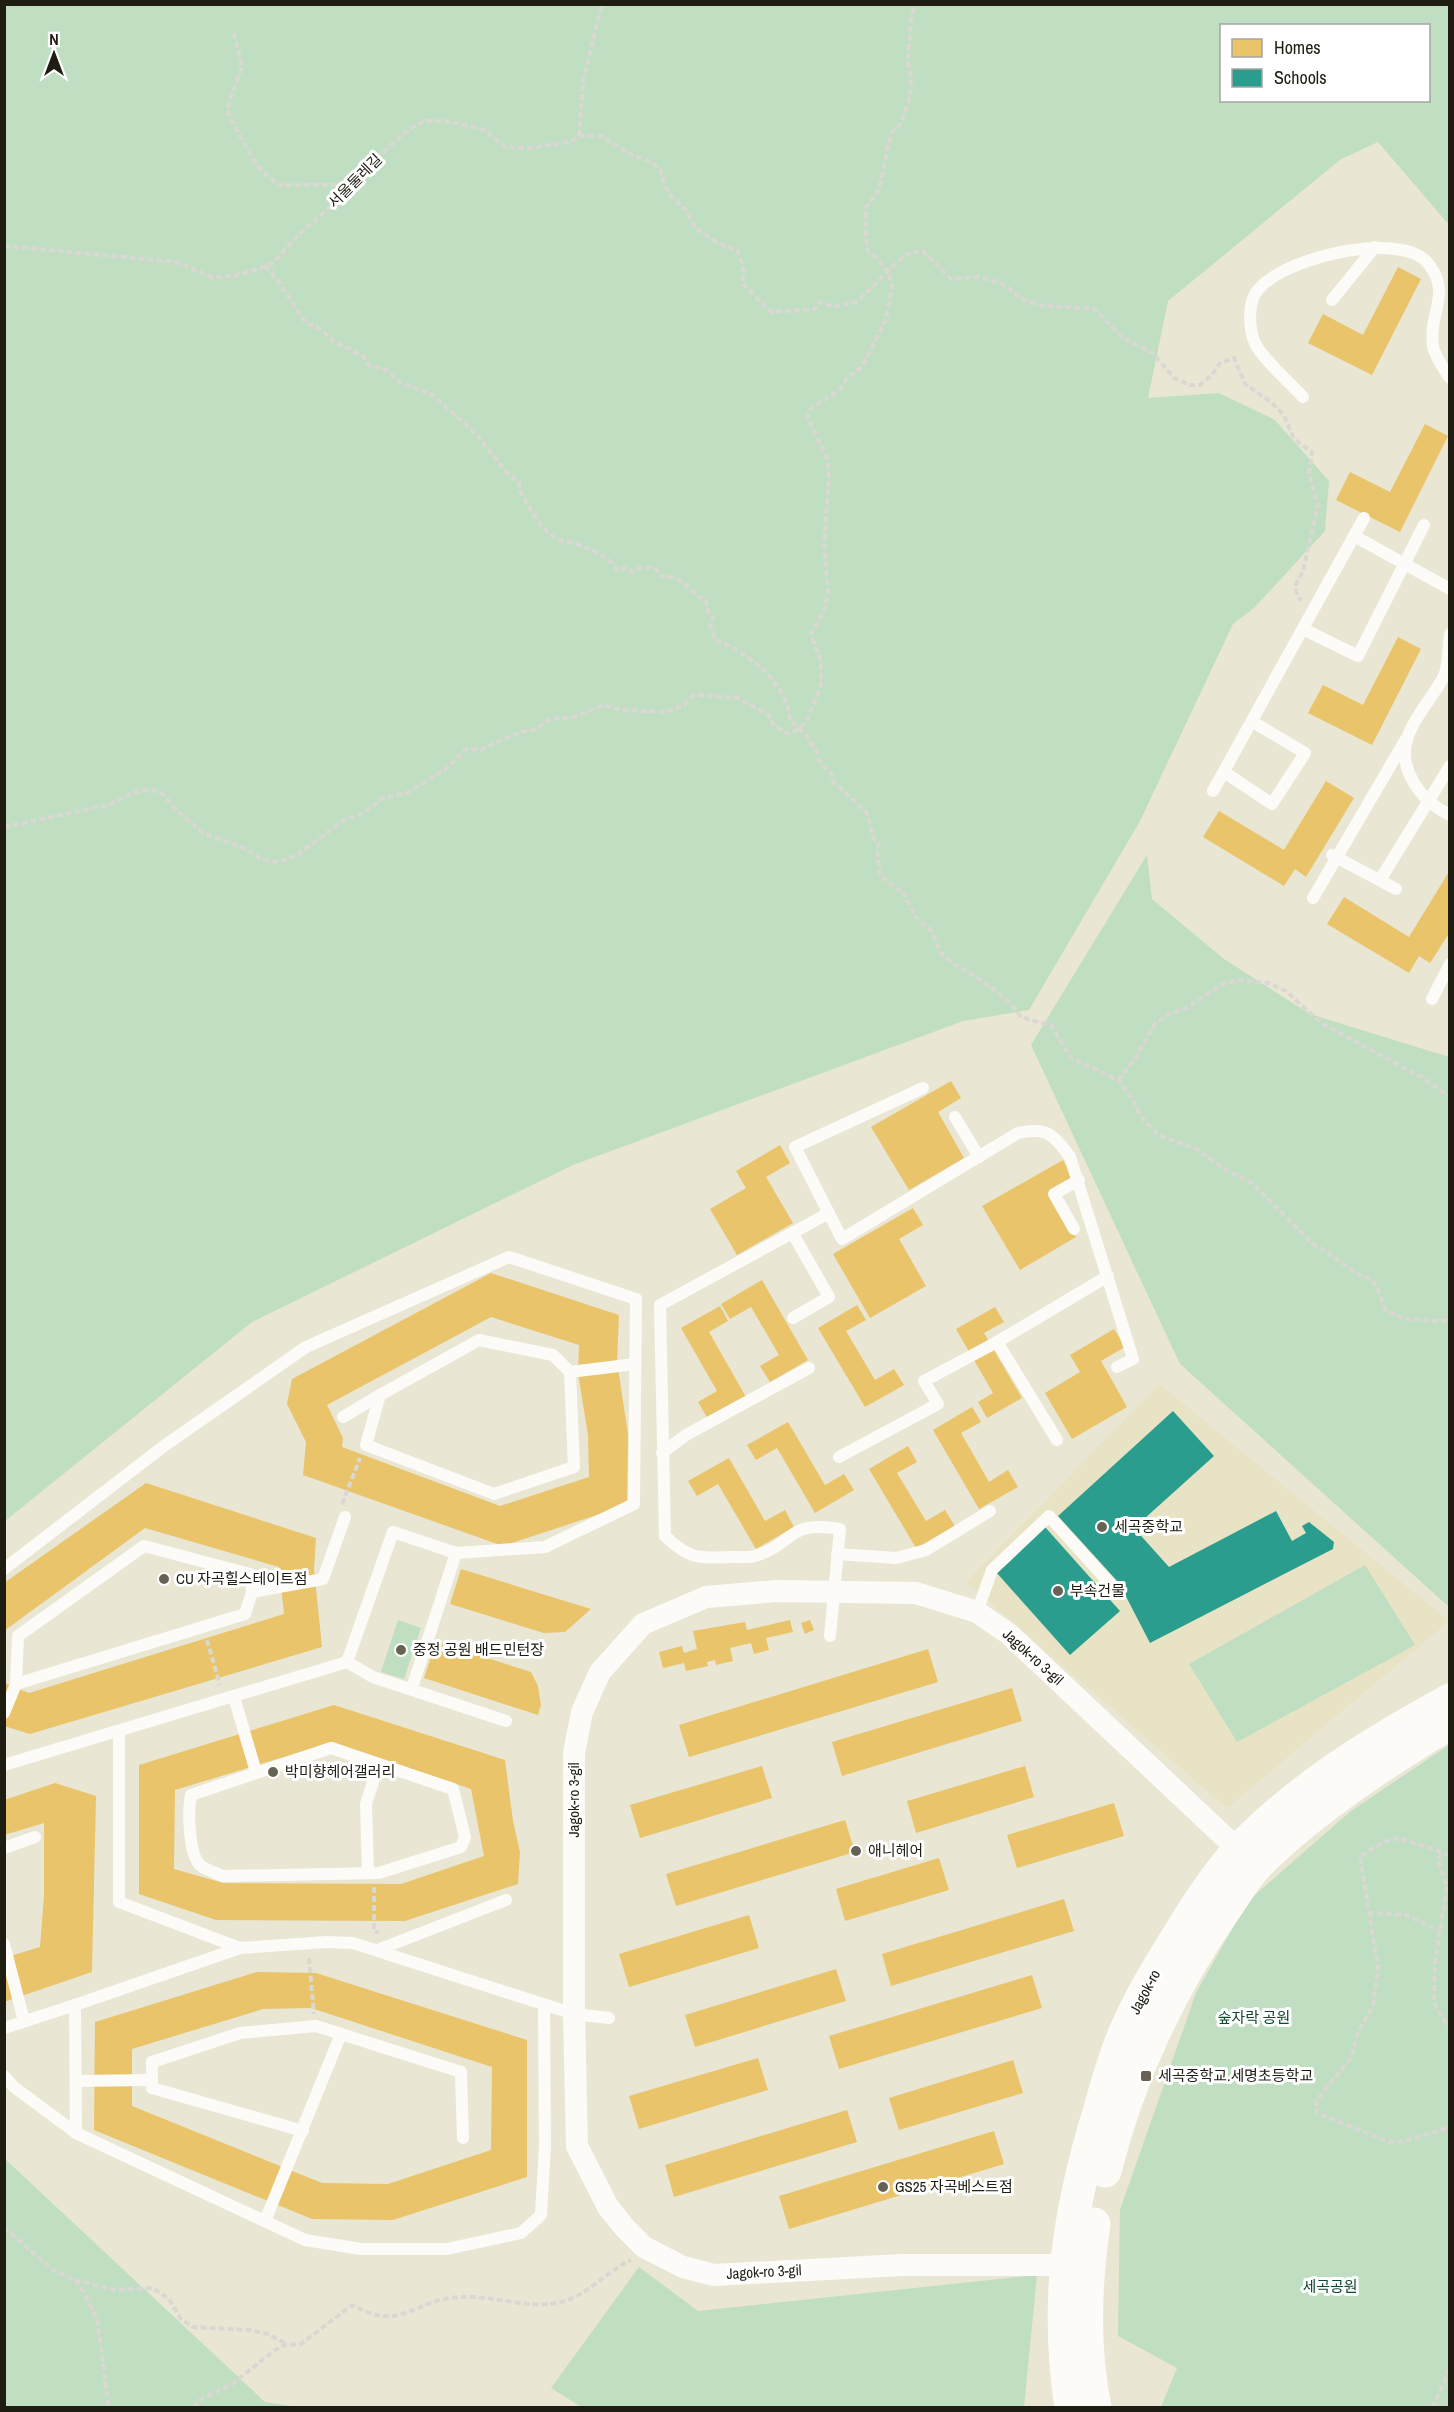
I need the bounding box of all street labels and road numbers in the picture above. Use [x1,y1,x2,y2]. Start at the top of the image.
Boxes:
street label: 서울둘레길 [323,149,386,212]
street label: Jagok-ro 3-gil [998,1624,1068,1690]
street label: Jagok-ro 3-gil [563,1762,584,1838]
street label: Jagok-ro [1124,1966,1165,2018]
street label: Jagok-ro 3-gil [726,2259,802,2284]

